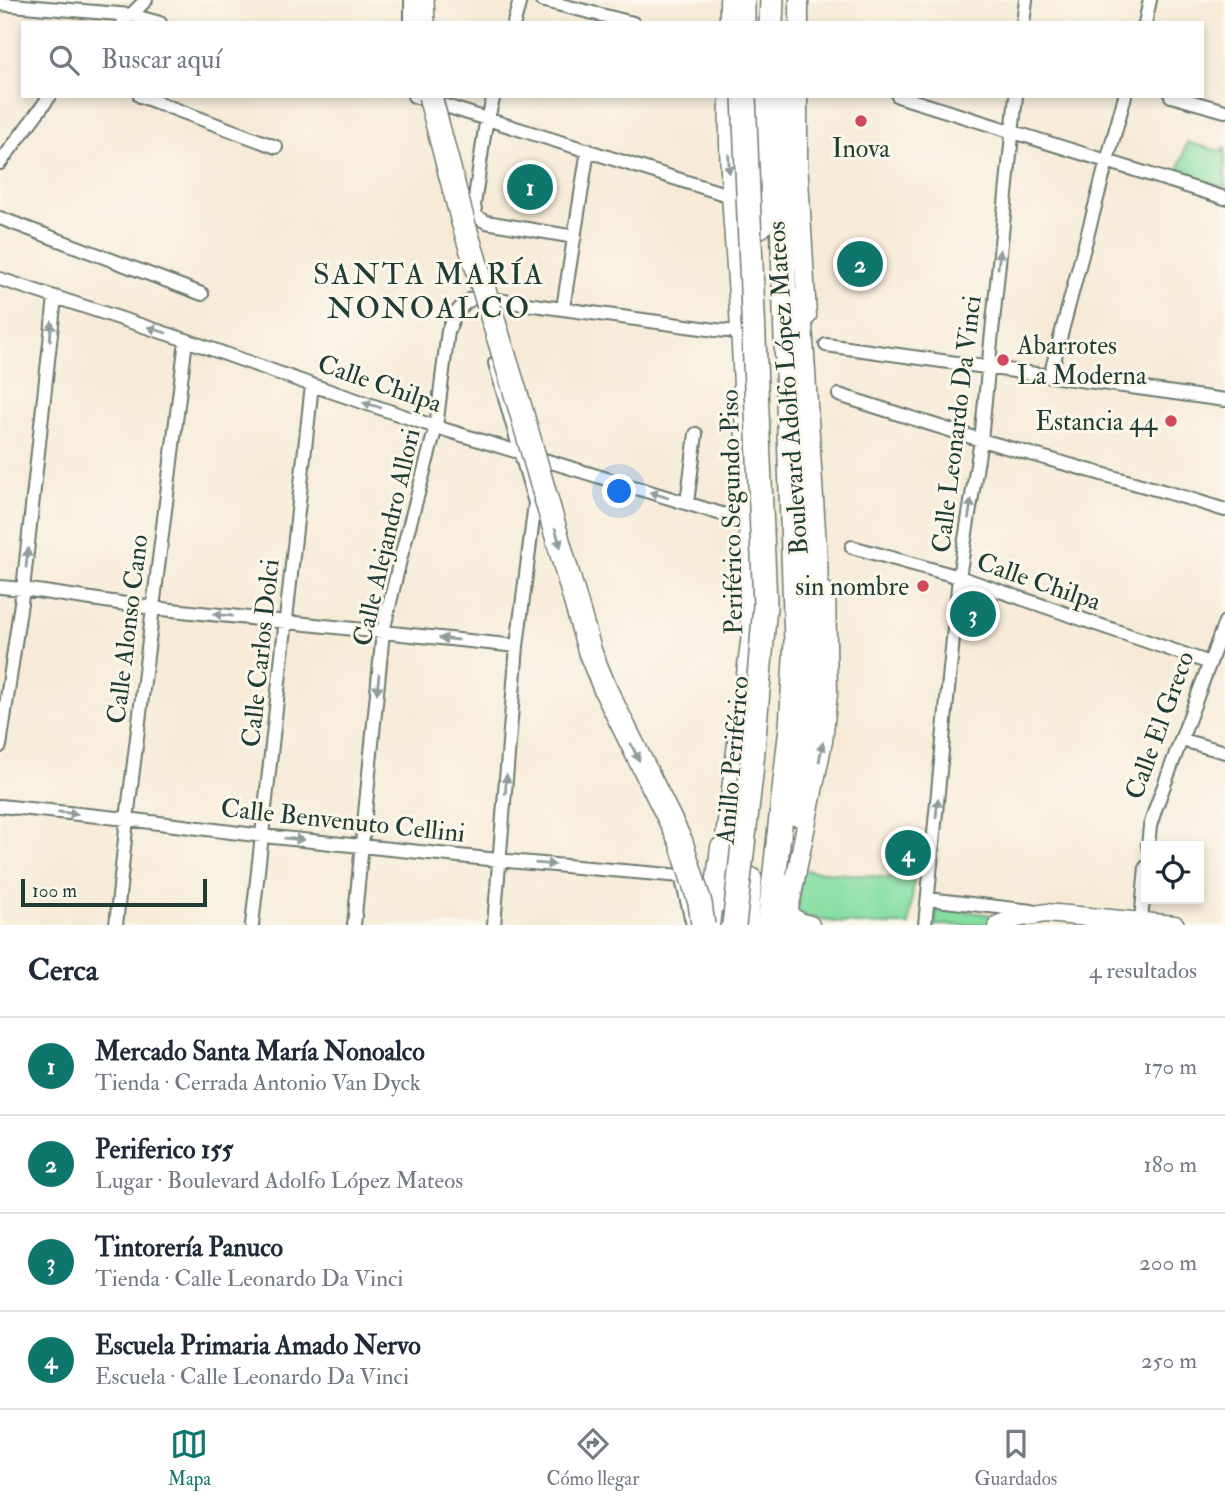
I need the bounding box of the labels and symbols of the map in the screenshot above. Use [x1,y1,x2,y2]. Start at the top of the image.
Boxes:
marker: Inova [853,113,869,129]
place label: Inova [832,133,890,165]
one-way arrow [724,154,735,176]
pin: 1 [507,161,553,213]
street label: Boulevard Adolfo López Mateos [760,220,817,556]
pin: 2 [837,238,883,290]
one-way arrow [994,248,1005,270]
district label: SANTA MARÍA NONOALCO [313,256,545,327]
street label: Calle Leonardo Da Vinci [925,294,989,555]
one-way arrow [46,320,57,342]
one-way arrow [146,324,167,335]
place label: Abarrotes La Moderna [1016,330,1147,392]
street label: Calle Chilpa [313,348,446,421]
marker: Abarrotes La Moderna [995,352,1011,368]
street label: Periférico Segundo Piso [714,389,750,635]
one-way arrow [361,399,382,410]
place label: Estancia 44 [1035,406,1158,438]
marker: Estancia 44 [1163,413,1179,429]
street label: Calle Alejandro Allori [346,425,428,649]
your location [602,474,636,508]
one-way arrow [648,489,669,499]
one-way arrow [965,498,976,520]
one-way arrow [553,528,563,549]
street label: Calle Alonso Cano [101,533,155,726]
one-way arrow [21,546,32,568]
street label: Calle Chilpa [972,546,1105,619]
street label: Calle Carlos Dolci [235,557,287,749]
place label: sin nombre [795,571,909,603]
marker: sin nombre [915,578,931,594]
pin: 3 [950,588,996,640]
one-way arrow [211,609,233,620]
one-way arrow [438,633,460,644]
street label: Calle El Greco [1118,647,1202,804]
one-way arrow [372,673,383,695]
street label: Anillo Periférico [710,675,756,846]
one-way arrow [816,741,827,763]
one-way arrow [630,742,641,762]
one-way arrow [501,773,512,795]
street label: Calle Benvenuto Cellini [219,792,467,850]
one-way arrow [932,797,943,819]
one-way arrow [57,808,79,819]
pin: 4 [885,827,931,879]
one-way arrow [283,833,305,844]
one-way arrow [534,859,556,870]
scale bar [21,876,206,908]

